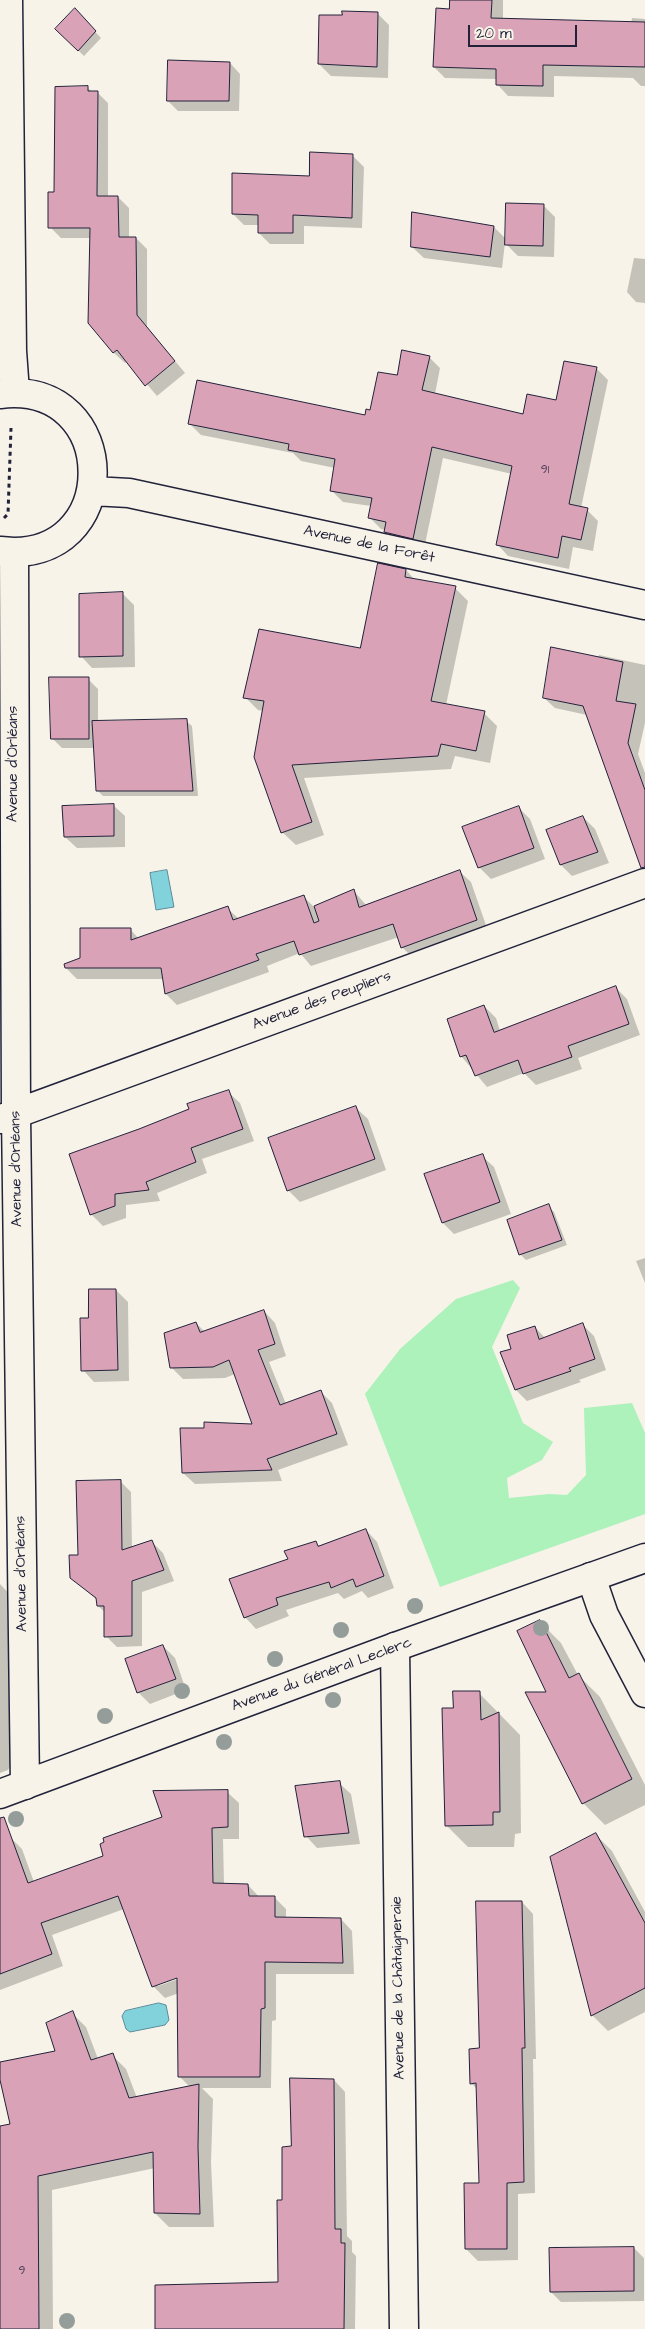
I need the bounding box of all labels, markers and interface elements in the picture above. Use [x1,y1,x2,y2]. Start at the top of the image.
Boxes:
scale bar [470,15,579,47]
text: 20 m [476,23,512,44]
house number: 91 [541,463,549,477]
street label: Avenue de la Forêt [302,522,436,568]
street label: Avenue d'Orléans [5,706,23,822]
street label: Avenue des Peupliers [250,968,394,1034]
street label: Avenue d'Orléans [7,1111,27,1227]
street label: Avenue d'Orléans [12,1516,32,1632]
street label: Avenue du Général Leclerc [229,1634,415,1716]
street label: Avenue de la Châtaigneraie [388,1896,410,2080]
house number: 9 [19,2264,25,2278]

